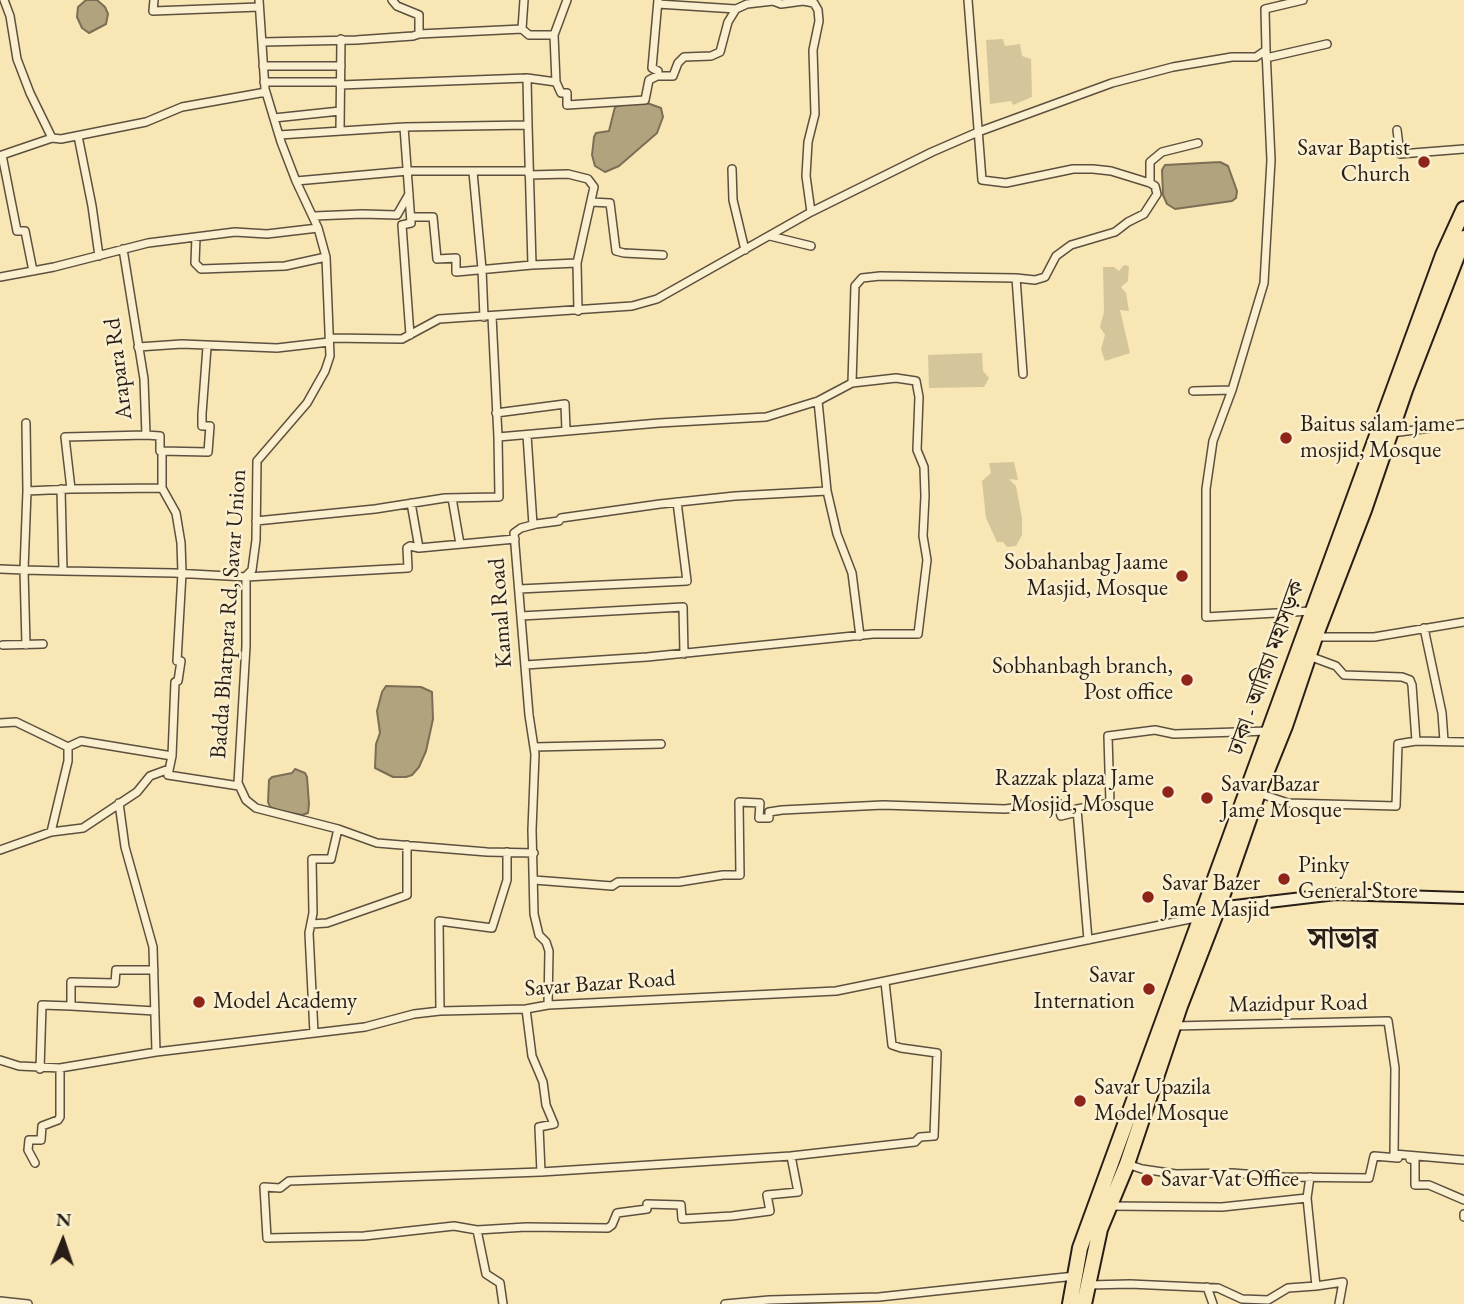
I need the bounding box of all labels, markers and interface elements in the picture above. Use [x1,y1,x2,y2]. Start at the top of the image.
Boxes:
place label: Savar Baptist Church [1297,135,1410,189]
marker: Savar Baptist Church [1416,154,1432,170]
street label: Arapara Rd [99,316,139,422]
place label: Baitus salam jame mosjid, Mosque [1300,411,1455,465]
marker: Baitus salam jame mosjid, Mosque [1278,430,1294,446]
street label: Badda Bhatpara Rd, Savar Union [205,468,253,760]
place label: Sobahanbag Jaame Masjid, Mosque [1004,549,1168,603]
street label: Kamal Road [483,557,519,669]
marker: Sobahanbag Jaame Masjid, Mosque [1174,568,1190,584]
street label: ঢাকা - আরিচা মহাসড়ক [1223,577,1311,759]
place label: Sobhanbagh branch, Post office [992,653,1173,707]
marker: Sobhanbagh branch, Post office [1179,672,1195,688]
place label: Razzak plaza Jame Mosjid, Mosque [995,765,1154,819]
place label: Savar Bazar Jame Mosque [1221,771,1342,825]
marker: Razzak plaza Jame Mosjid, Mosque [1160,784,1176,800]
marker: Savar Bazar Jame Mosque [1199,790,1215,806]
place label: Pinky General Store [1298,852,1418,906]
place label: Savar Bazer Jame Masjid [1162,870,1270,924]
marker: Pinky General Store [1276,871,1292,887]
marker: Savar Bazer Jame Masjid [1140,889,1156,905]
district label: সাভার [1308,922,1378,958]
place label: Savar Internation [1033,962,1135,1016]
street label: Savar Bazar Road [524,965,676,1003]
marker: Savar Internation [1141,981,1157,997]
place label: Model Academy [213,988,357,1016]
street label: Mazidpur Road [1228,989,1368,1019]
marker: Model Academy [191,994,207,1010]
place label: Savar Upazila Model Mosque [1094,1074,1229,1128]
marker: Savar Upazila Model Mosque [1072,1093,1088,1109]
place label: Savar Vat Office [1161,1166,1299,1194]
marker: Savar Vat Office [1139,1172,1155,1188]
north arrow [28,1206,98,1276]
text: N [56,1207,72,1232]

